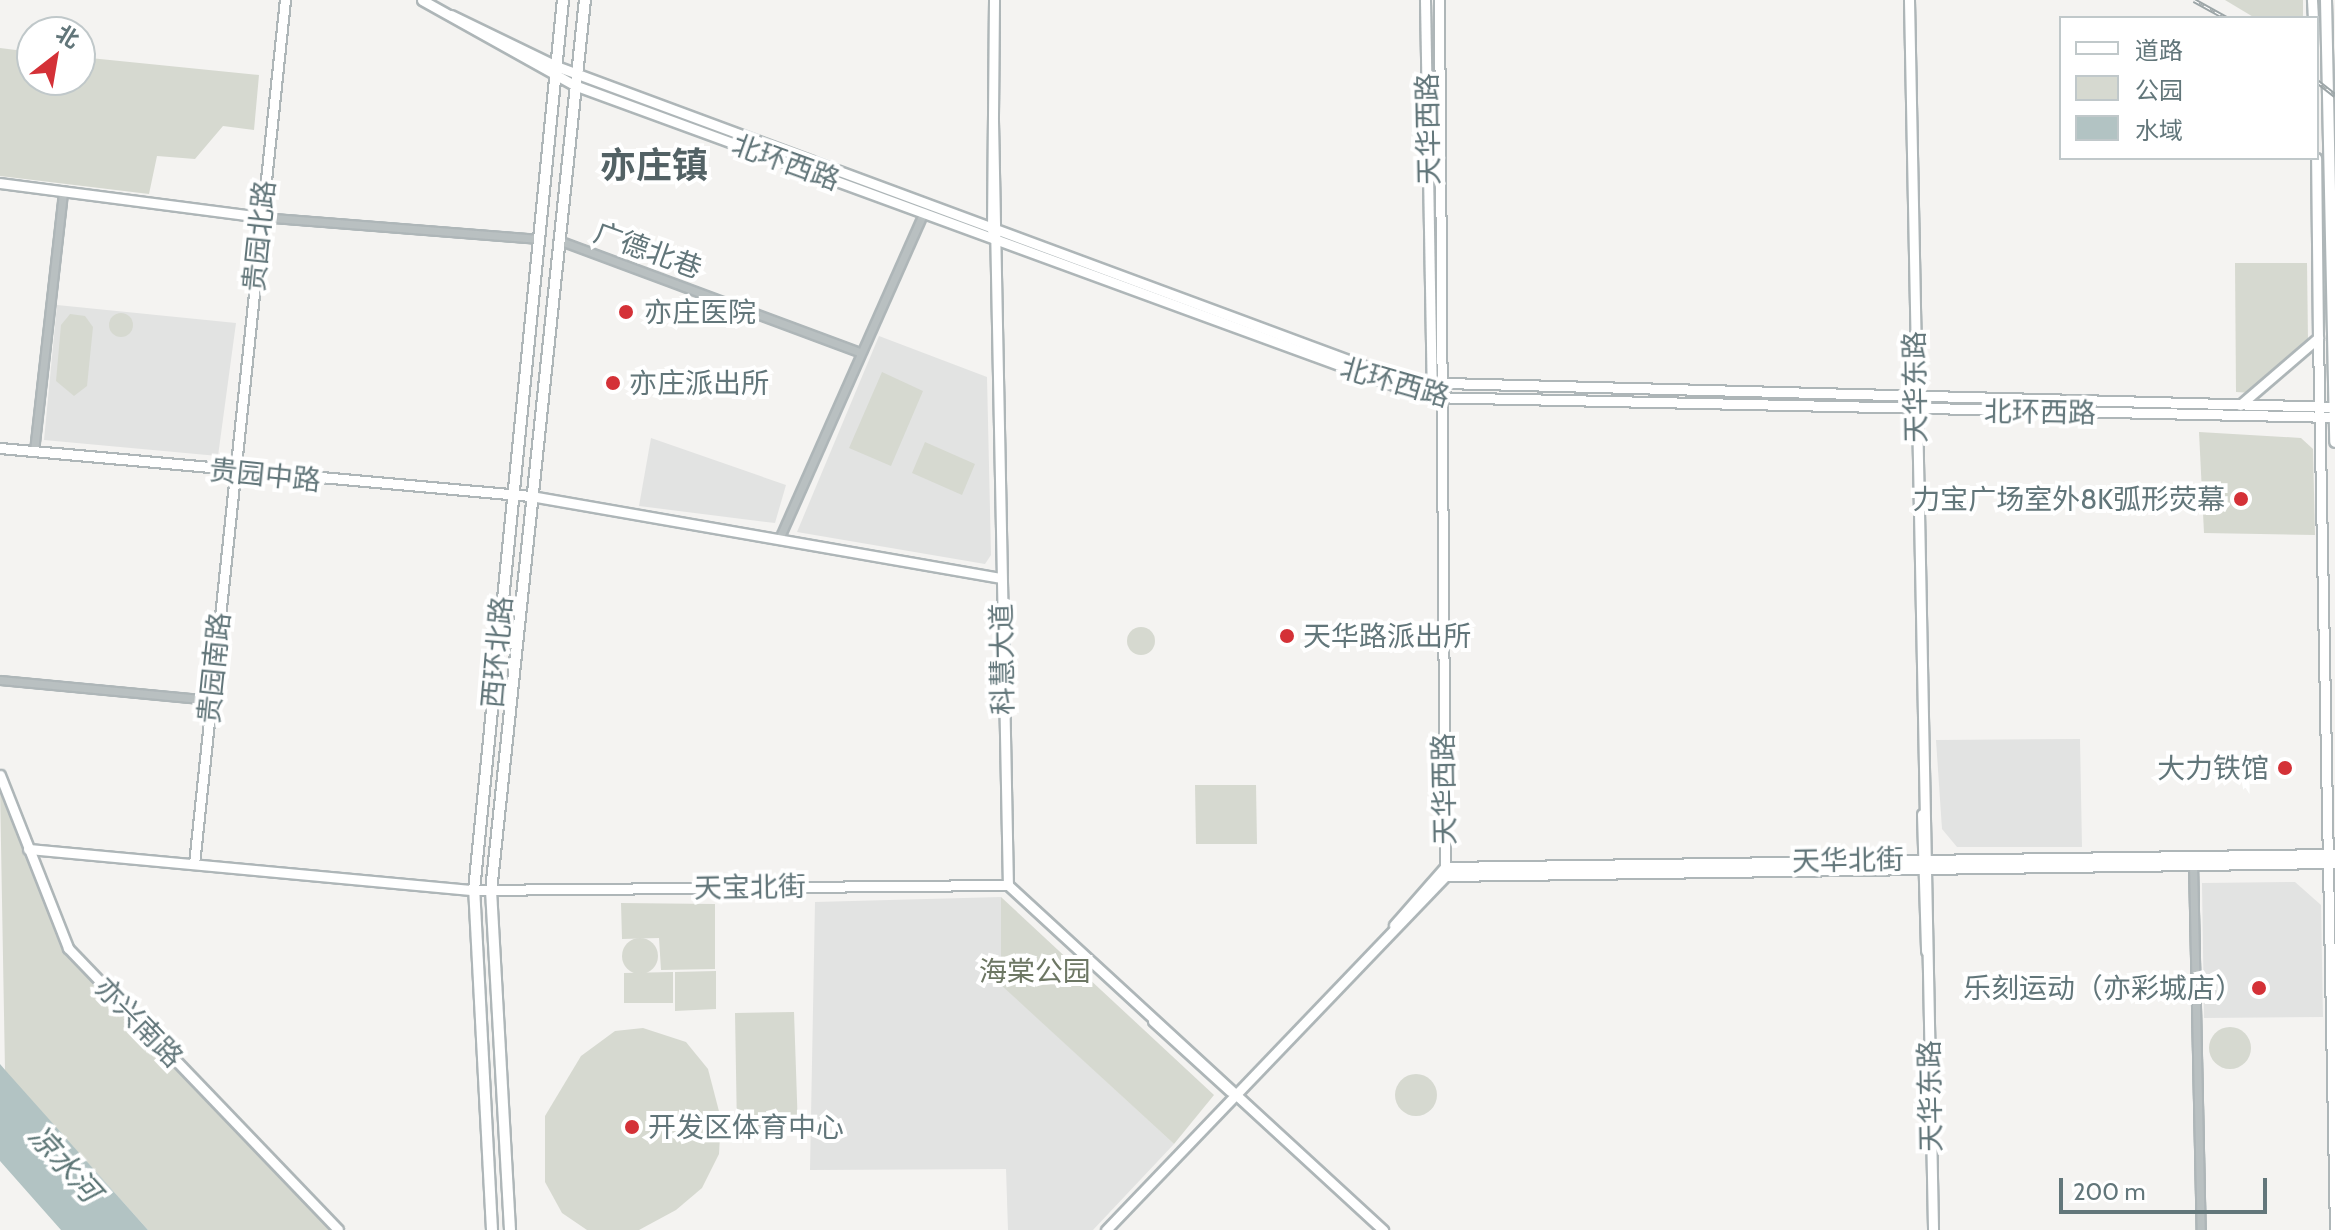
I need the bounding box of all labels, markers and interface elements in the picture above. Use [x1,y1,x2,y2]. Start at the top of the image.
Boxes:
north arrow [16,16,96,96]
legend [2059,16,2319,160]
text: 北 [51,19,84,54]
text: 道路 [2135,36,2183,65]
street label: 天华西路 [1410,73,1446,185]
text: 公园 [2135,76,2183,105]
text: 水域 [2135,116,2183,145]
street label: 北环西路 [728,127,844,197]
district label: 亦庄镇 [600,144,708,188]
street label: 贵园北路 [236,179,282,293]
street label: 广德北巷 [590,215,706,285]
place label: 亦庄医院 [644,295,756,329]
marker: 亦庄医院 [615,301,637,323]
street label: 天华东路 [1897,331,1933,443]
street label: 北环西路 [1337,350,1453,414]
place label: 亦庄派出所 [629,366,769,400]
marker: 亦庄派出所 [604,374,622,392]
street label: 北环西路 [1984,394,2096,430]
street label: 贵园中路 [208,452,322,498]
place label: 力宝广场室外8K弧形荧幕 [1912,482,2225,516]
marker: 力宝广场室外8K弧形荧幕 [2232,490,2250,508]
street label: 西环北路 [475,595,519,709]
street label: 科慧大道 [984,603,1020,715]
street label: 贵园南路 [191,611,237,725]
place label: 天华路派出所 [1303,619,1471,653]
marker: 天华路派出所 [1278,627,1296,645]
street label: 天华西路 [1426,733,1462,845]
place label: 大力铁馆 [2157,751,2269,785]
marker: 大力铁馆 [2276,759,2294,777]
street label: 天华北街 [1792,842,1904,878]
street label: 天宝北街 [694,869,806,905]
park label: 海棠公园 [979,954,1091,988]
street label: 亦兴南路 [88,970,190,1074]
place label: 乐刻运动（亦彩城店） [1963,971,2243,1005]
marker: 乐刻运动（亦彩城店） [2250,979,2268,997]
street label: 天华东路 [1912,1040,1948,1152]
place label: 开发区体育中心 [648,1110,844,1144]
marker: 开发区体育中心 [623,1118,641,1136]
water label: 凉水河 [21,1119,107,1209]
scale bar [2063,1162,2271,1212]
text: 200 m [2073,1177,2146,1206]

